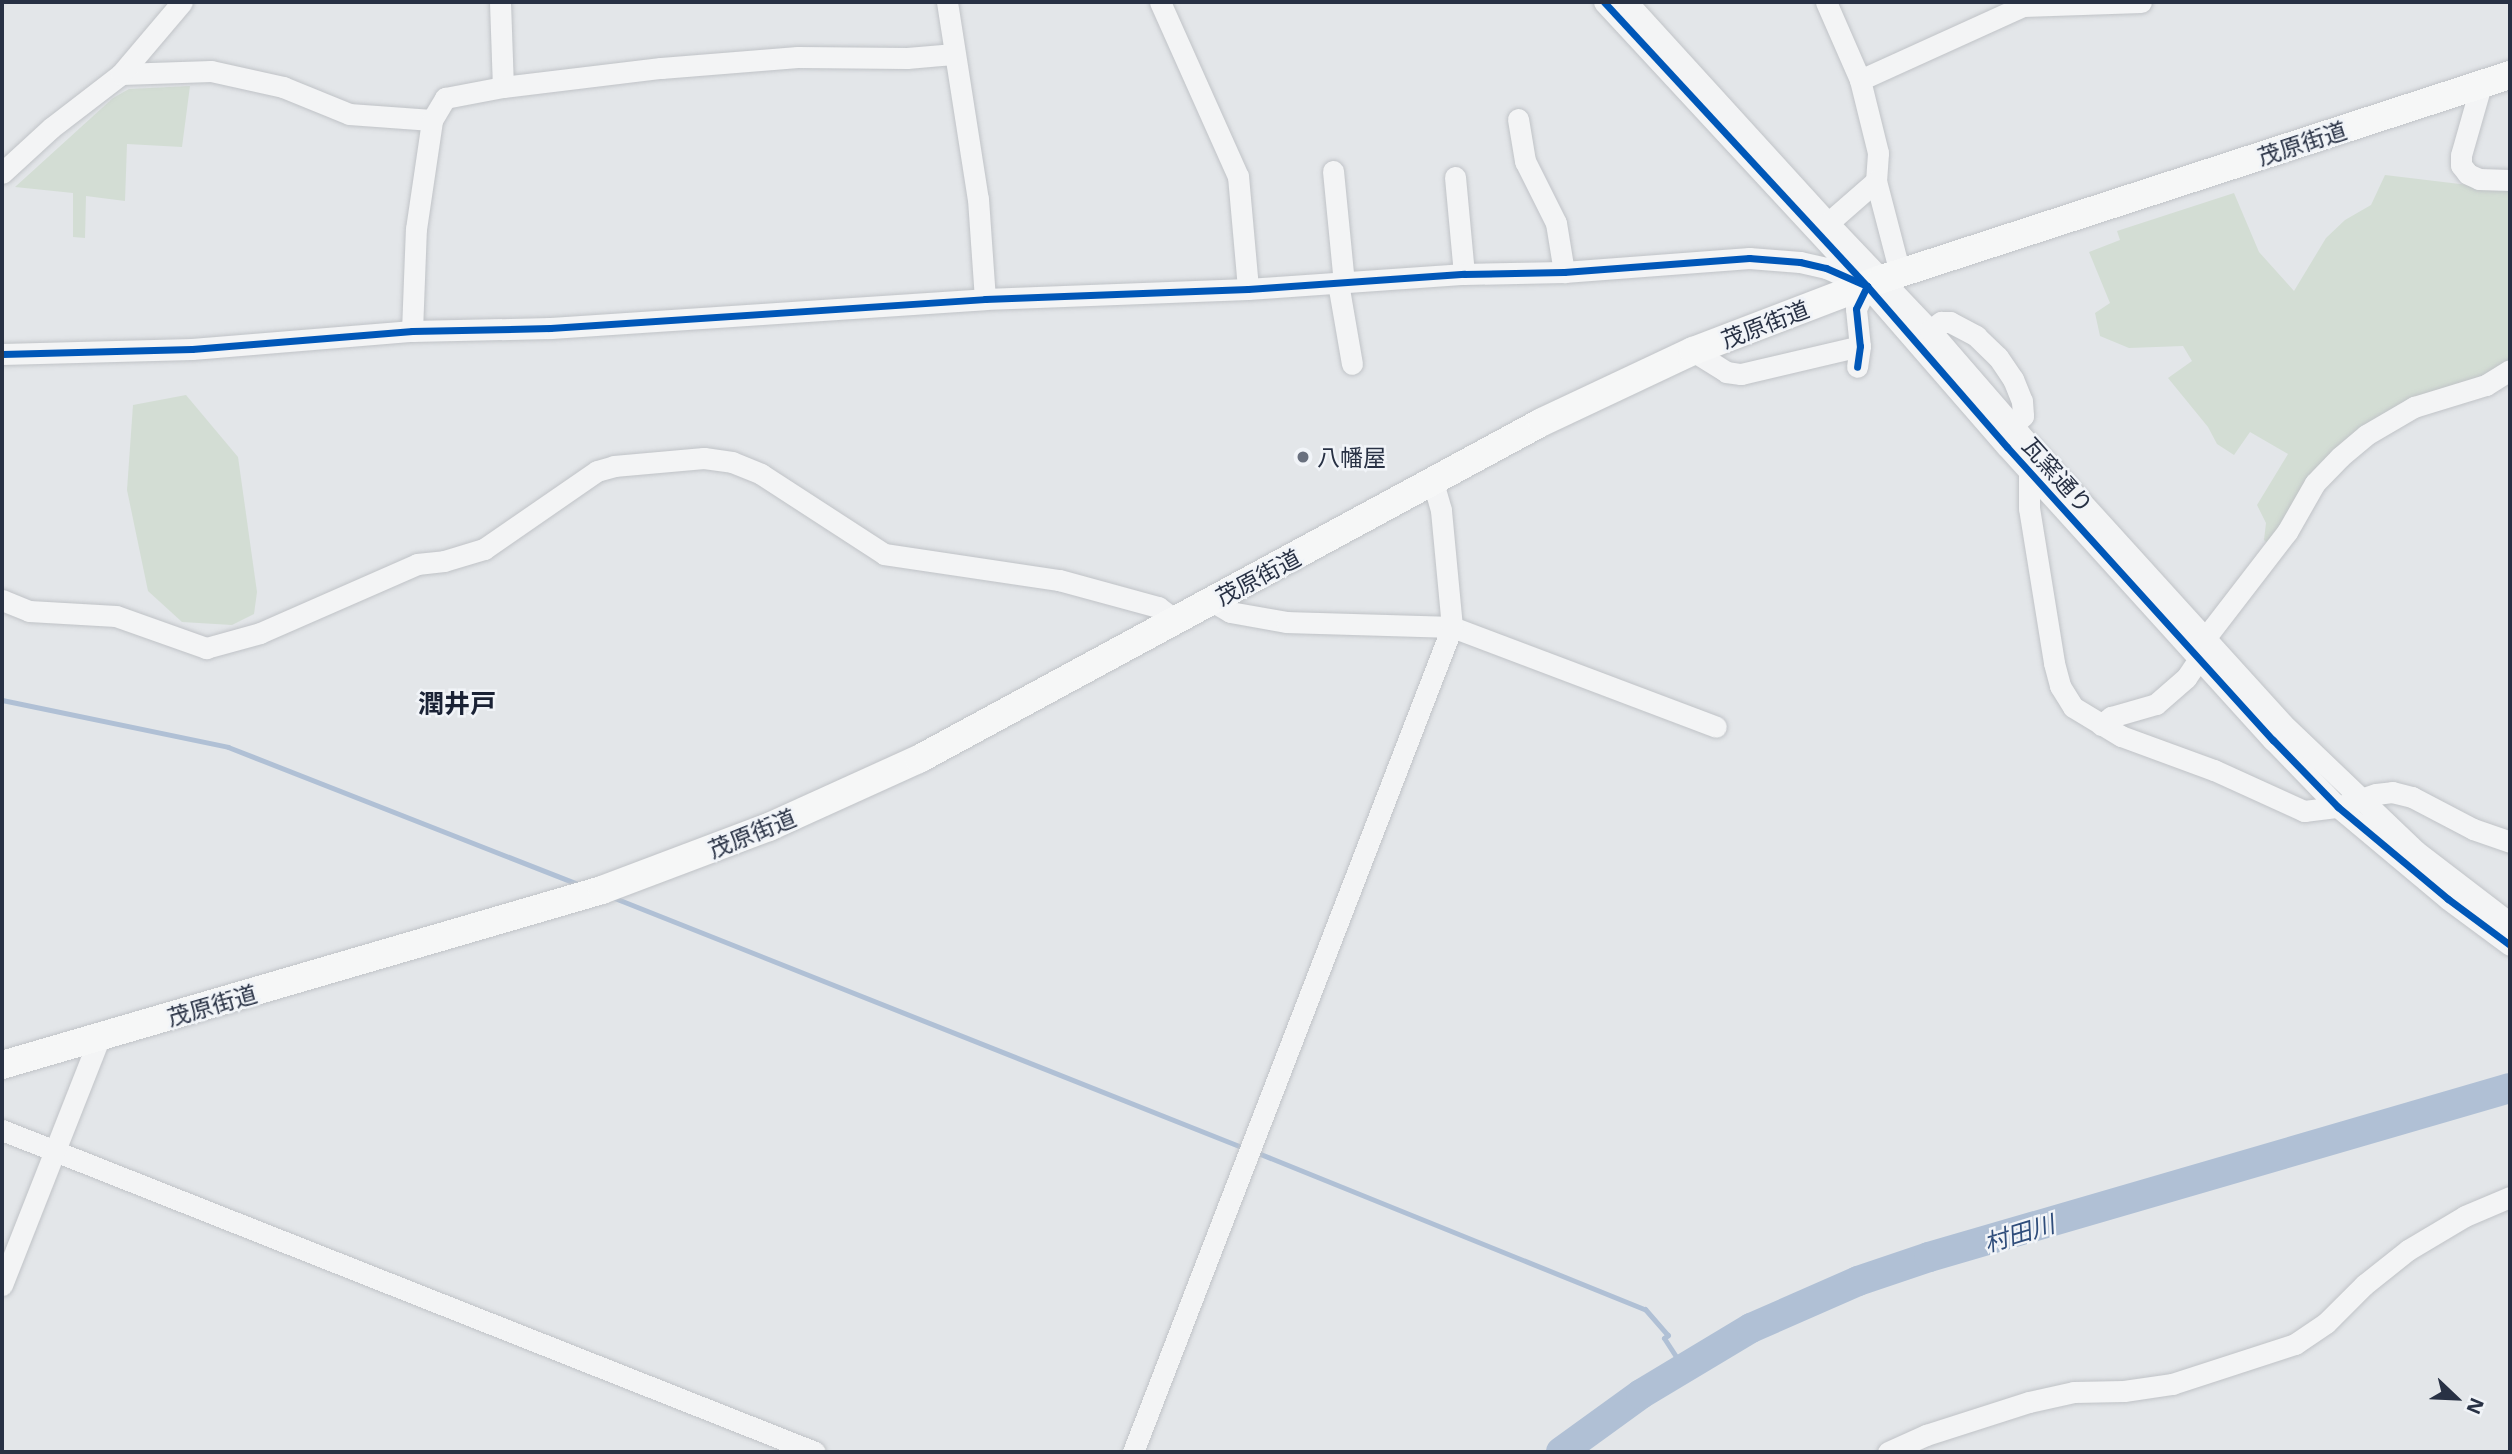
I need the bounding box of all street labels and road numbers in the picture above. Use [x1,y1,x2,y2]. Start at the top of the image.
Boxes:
street label: 茂原街道 [2254,116,2350,170]
street label: 茂原街道 [1717,295,1813,353]
street label: 瓦窯通り [2017,432,2099,518]
street label: 茂原街道 [1211,543,1305,611]
street label: 茂原街道 [704,803,800,863]
street label: 茂原街道 [164,979,260,1031]

